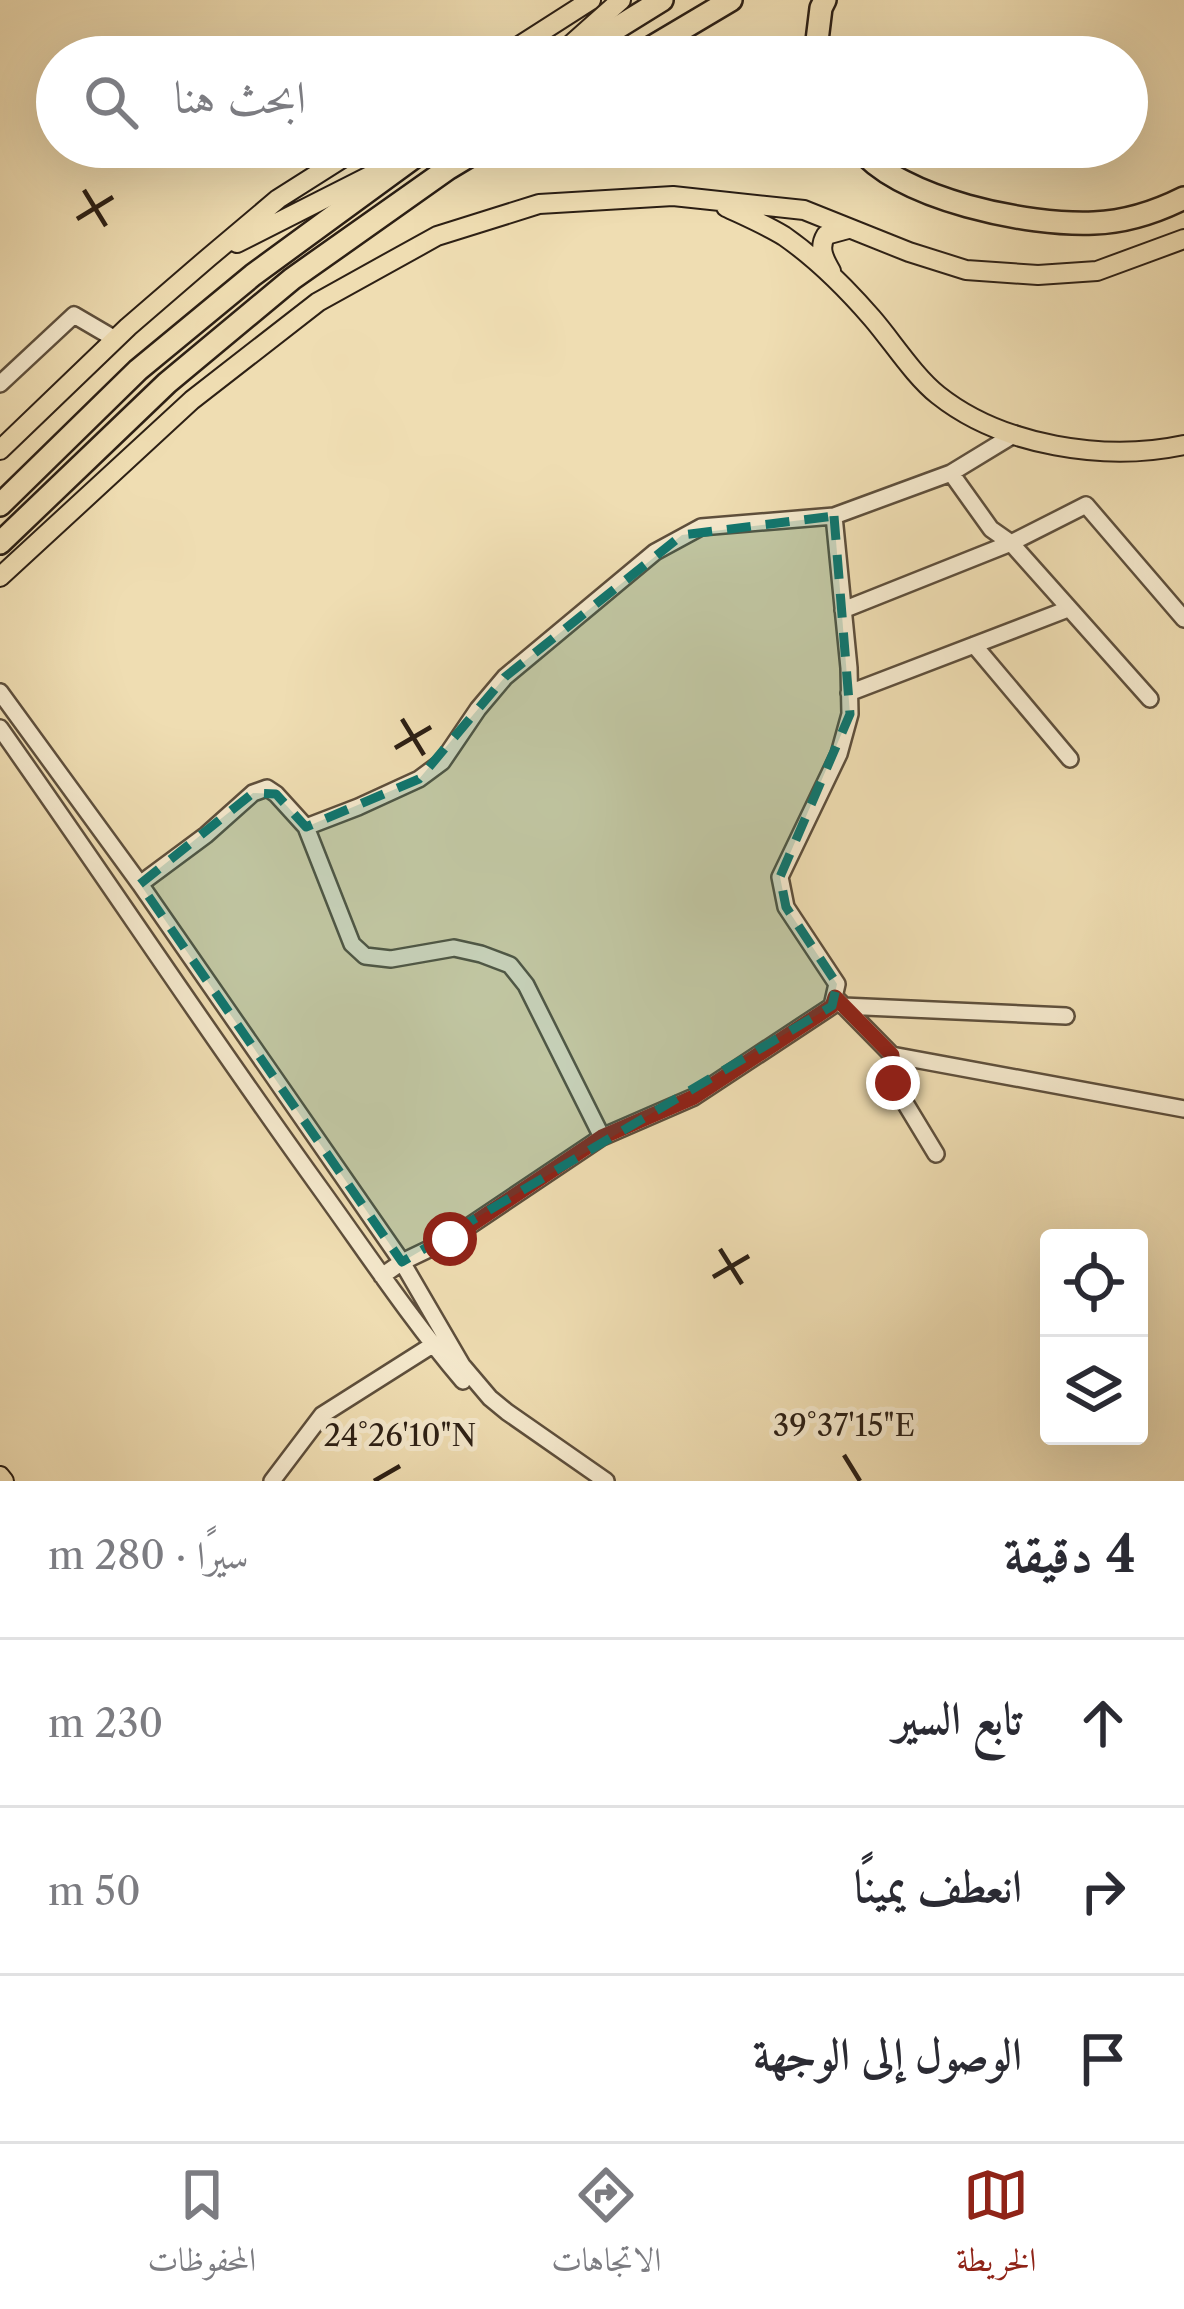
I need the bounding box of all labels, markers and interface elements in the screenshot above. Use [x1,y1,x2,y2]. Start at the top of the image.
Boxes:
search box [36,36,1148,168]
icon: search [78,69,144,135]
text: ابحث هنا [174,69,306,125]
route end [866,1056,920,1110]
route start [423,1212,477,1266]
map controls [1040,1229,1148,1445]
button: locate [1040,1229,1148,1337]
button: layers [1040,1337,1148,1445]
text: 39°37'15"E [773,1407,915,1444]
text: 24°26'10"N [324,1417,476,1454]
text: 4 دقيقة [1004,1523,1136,1585]
text: سيرًا · 280 m [48,1531,249,1579]
text: تابع السير [893,1690,1022,1746]
icon: ahead [1070,1690,1136,1756]
text: 230 m [48,1699,163,1747]
text: انعطف يمينًا [854,1858,1022,1914]
icon: right [1070,1858,1136,1924]
text: 50 m [48,1867,141,1915]
text: الوصول إلى الوجهة [753,2026,1022,2082]
icon: arrive [1070,2026,1136,2092]
tab: المحفوظات [147,2162,256,2292]
tab: الاتجاهات [551,2162,661,2292]
tab: الخريطة [956,2162,1037,2292]

